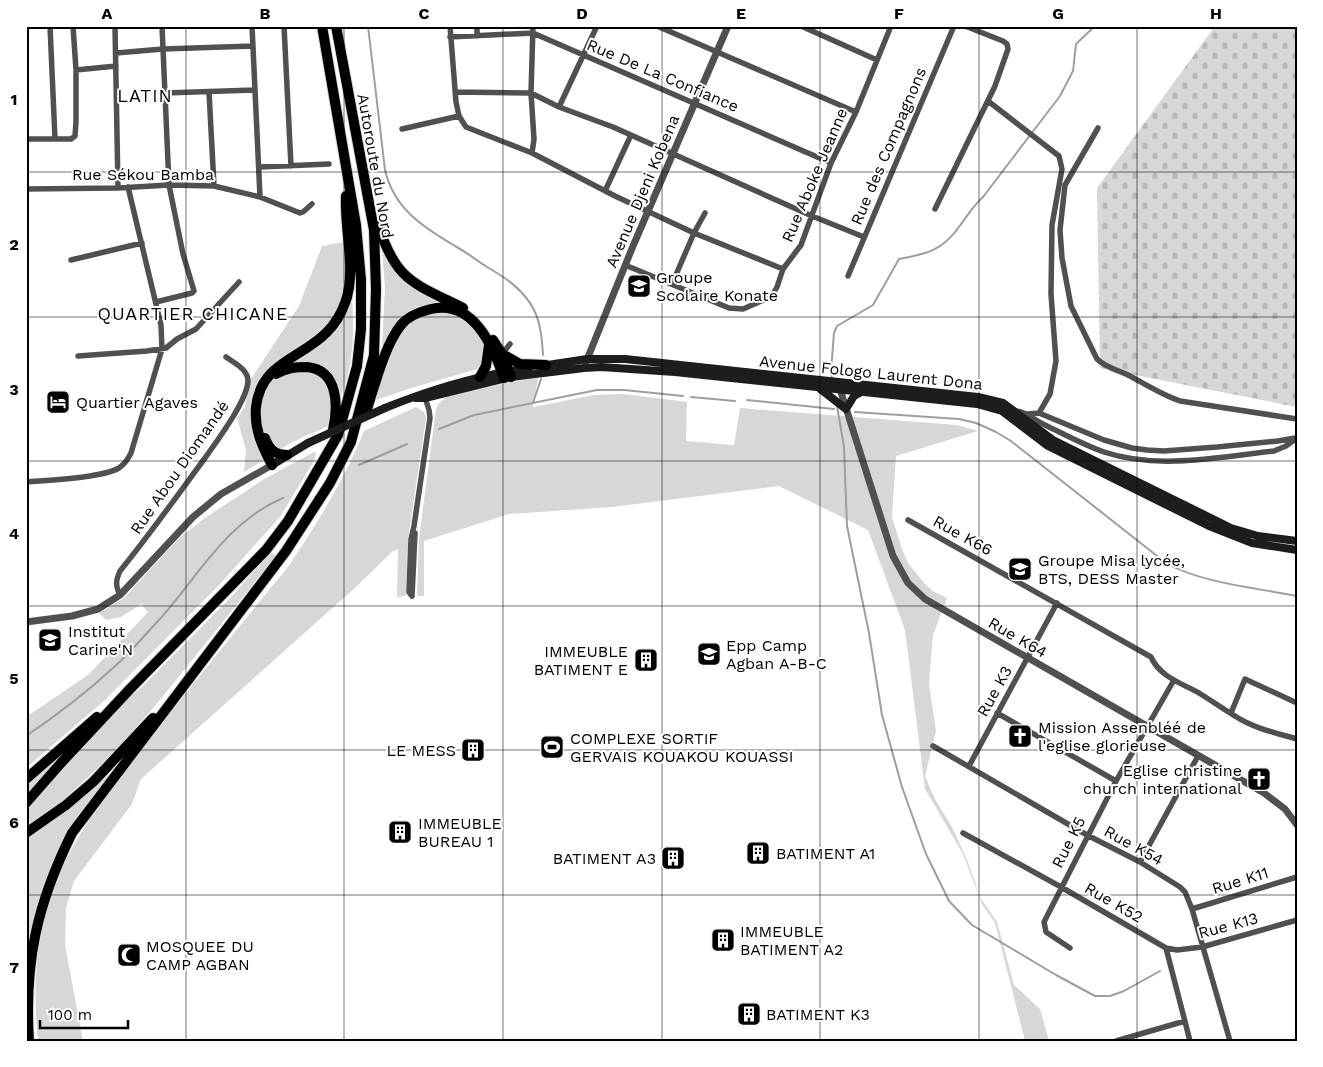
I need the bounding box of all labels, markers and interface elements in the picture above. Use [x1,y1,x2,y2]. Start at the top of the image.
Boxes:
text: A [102,4,113,23]
text: B [260,4,271,23]
text: C [419,4,430,23]
text: D [576,4,588,23]
text: E [736,4,746,23]
text: F [894,4,904,23]
text: G [1052,4,1064,23]
text: H [1210,4,1222,23]
street label: Rue De La Confiance [584,35,742,116]
street label: Rue des Compagnons [847,64,930,228]
district label: LATIN [117,85,173,106]
text: 1 [11,90,17,109]
street label: Autoroute du Nord [353,92,398,240]
street label: Rue Aboke Jeanne [778,105,851,245]
street label: Avenue Djeni Kobena [602,112,683,271]
street label: Rue Sékou Bamba [72,165,214,184]
text: 2 [9,235,19,254]
place label: Groupe Scolaire Konate [656,268,778,305]
school or university icon: Groupe Scolaire Konate [626,273,652,299]
district label: QUARTIER CHICANE [98,303,288,324]
street label: Avenue Fologo Laurent Dona [758,351,984,394]
text: 3 [9,380,19,399]
hotel icon: Quartier Agaves [45,389,71,415]
place label: Quartier Agaves [76,393,198,412]
street label: Rue Abou Diomandé [126,397,233,538]
street label: Rue K66 [930,511,996,559]
text: 4 [9,524,19,543]
place label: Groupe Misa lycée, BTS, DESS Master [1038,551,1185,588]
school or university icon: Groupe Misa lycée, BTS, DESS Master [1007,556,1033,582]
street label: Rue K64 [985,613,1051,662]
place label: Institut Carine'N [68,622,133,659]
school or university icon: Institut Carine'N [37,627,63,653]
place label: Epp Camp Agban A-B-C [726,636,827,673]
school or university icon: Epp Camp Agban A-B-C [696,641,722,667]
place label: IMMEUBLE BATIMENT E [534,642,628,679]
building icon: IMMEUBLE BATIMENT E [633,647,659,673]
street label: Rue K3 [973,663,1016,720]
text: 5 [9,669,19,688]
place label: Mission Assenbléé de l'eglise glorieuse [1038,718,1206,755]
church icon: Mission Assenbléé de l'eglise glorieuse [1007,723,1033,749]
place label: COMPLEXE SORTIF GERVAIS KOUAKOU KOUASSI [570,729,794,766]
sports icon: COMPLEXE SORTIF GERVAIS KOUAKOU KOUASSI [539,734,565,760]
building icon: LE MESS [460,737,486,763]
place label: LE MESS [386,741,456,760]
place label: Eglise christine church international [1083,761,1242,798]
church icon: Eglise christine church international [1246,766,1272,792]
text: 6 [9,813,19,832]
street label: Rue K5 [1048,813,1089,871]
place label: IMMEUBLE BUREAU 1 [418,814,502,851]
building icon: IMMEUBLE BUREAU 1 [387,819,413,845]
street label: Rue K54 [1101,821,1167,870]
building icon: BATIMENT A1 [745,840,771,866]
place label: BATIMENT A1 [776,844,875,863]
building icon: BATIMENT A3 [660,845,686,871]
place label: BATIMENT A3 [553,849,656,868]
street label: Rue K11 [1210,863,1271,898]
street label: Rue K52 [1081,878,1146,927]
street label: Rue K13 [1196,908,1260,943]
place label: IMMEUBLE BATIMENT A2 [740,922,843,959]
building icon: IMMEUBLE BATIMENT A2 [710,927,736,953]
place label: MOSQUEE DU CAMP AGBAN [146,937,254,974]
mosque icon: MOSQUEE DU CAMP AGBAN [116,942,142,968]
text: 7 [9,958,19,977]
scale bar [40,997,128,1029]
building icon: BATIMENT K3 [736,1001,762,1027]
place label: BATIMENT K3 [766,1005,870,1024]
text: 100 m [48,1006,92,1024]

